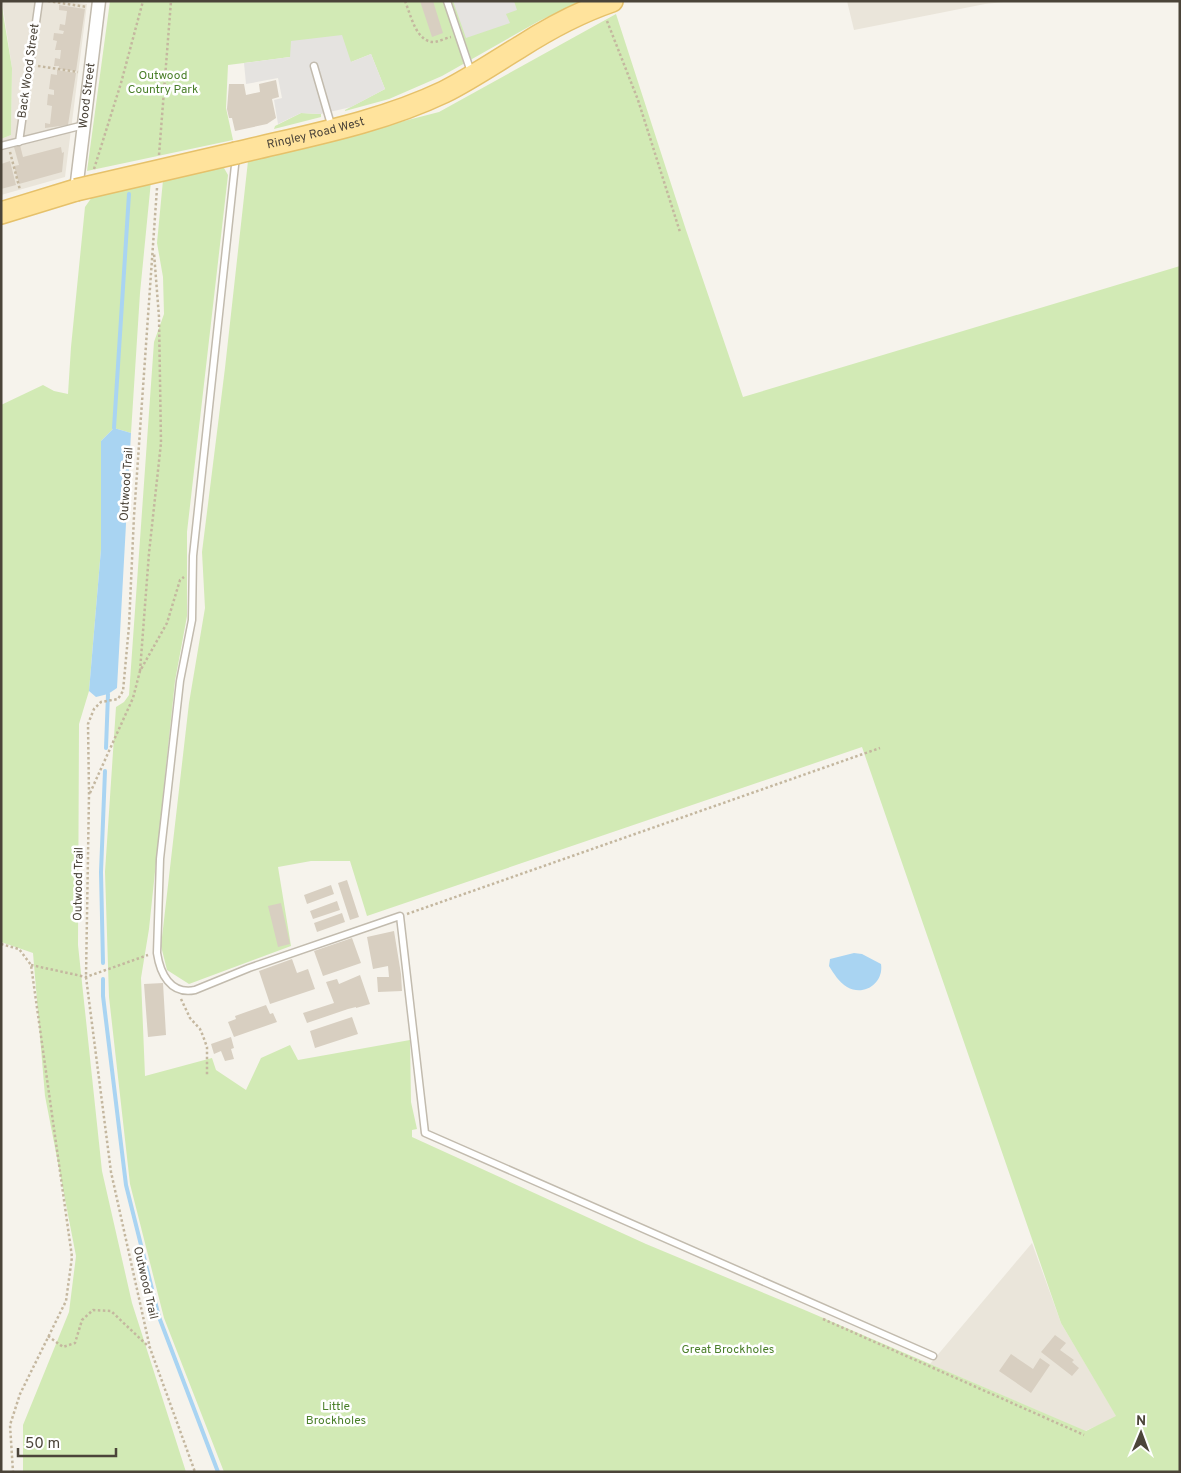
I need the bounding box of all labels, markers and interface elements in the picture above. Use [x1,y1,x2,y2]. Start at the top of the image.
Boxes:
street label: Back Wood Street [14,23,44,119]
street label: Wood Street [76,62,99,130]
park label: Outwood Country Park [128,68,198,98]
street label: Ringley Road West [265,114,366,153]
street label: Outwood Trail [116,447,138,521]
street label: Outwood Trail [70,847,88,921]
street label: Outwood Trail [129,1245,161,1321]
park label: Great Brockholes [682,1342,774,1358]
park label: Little Brockholes [306,1399,366,1429]
north arrow [1116,1408,1166,1458]
text: N [1136,1413,1146,1430]
scale bar [18,1426,115,1458]
text: 50 m [25,1435,60,1454]

